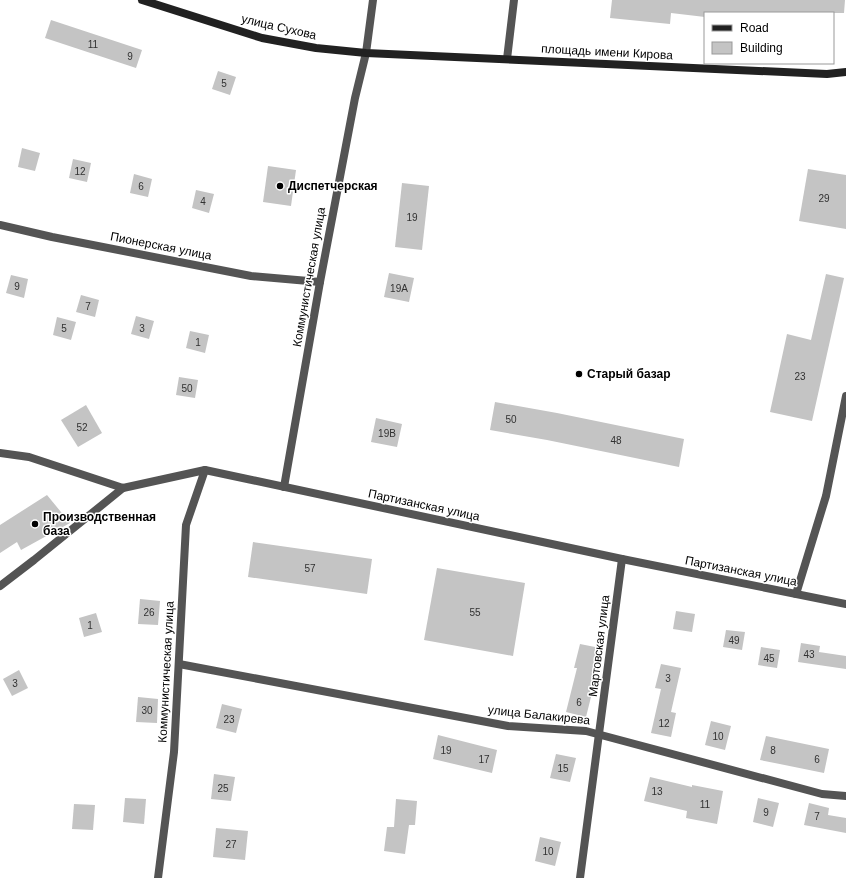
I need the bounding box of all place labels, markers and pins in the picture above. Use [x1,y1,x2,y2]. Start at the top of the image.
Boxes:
place label: Диспетчерская [288,179,378,193]
marker: Диспетчерская [275,181,285,191]
place label: Старый базар [587,367,671,381]
marker: Старый базар [574,369,584,379]
place label: Производственная база [43,510,156,538]
marker: Производственная база [30,519,40,529]

